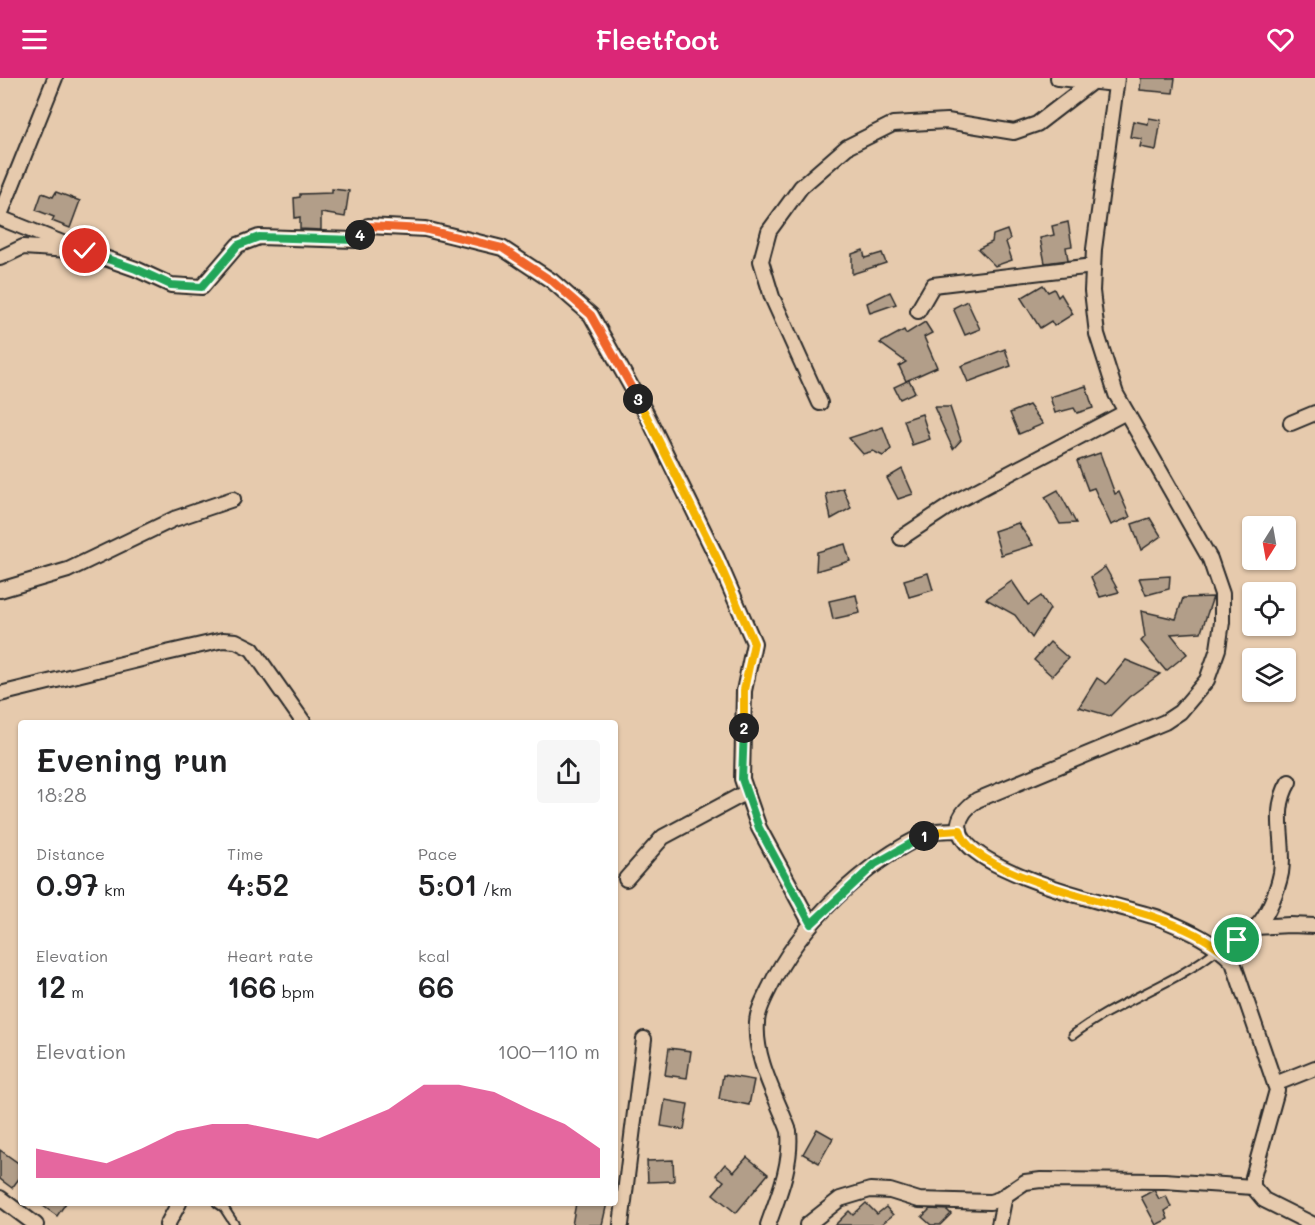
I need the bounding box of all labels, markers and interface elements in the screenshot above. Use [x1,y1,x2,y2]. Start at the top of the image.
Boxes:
text: Fleetfoot [596,22,719,57]
icon: menu [18,23,51,56]
icon: heart [1264,23,1297,56]
pin: 4 [345,220,375,250]
text: 4 [355,224,365,245]
pin [59,225,110,276]
icon: check [68,234,101,267]
pin: 3 [623,384,653,414]
text: 3 [633,388,643,409]
north arrow [1242,516,1296,570]
map controls [1242,516,1296,702]
button: locate [1242,582,1296,636]
button: layers [1242,648,1296,702]
pin: 2 [729,713,759,743]
text: 2 [740,717,748,738]
text: Evening run [36,737,228,780]
button: share [537,740,600,803]
text: 18:28 [36,781,86,807]
pin: 1 [909,821,939,851]
text: 1 [920,825,928,846]
text: Distance [36,843,105,864]
text: Time [227,843,263,864]
text: Pace [418,843,457,864]
text: 0.97 [36,864,99,904]
text: 4:52 [227,864,289,904]
text: 5:01 [418,864,477,904]
text: km [99,879,125,900]
text: /km [477,879,512,900]
pin [1211,914,1262,965]
icon: arrive [1220,923,1253,956]
text: Elevation [36,945,108,966]
text: Heart rate [227,945,313,966]
text: kcal [418,945,450,966]
text: 12 [36,966,66,1006]
text: 166 [227,966,277,1006]
text: 66 [418,966,454,1006]
text: m [66,981,84,1002]
text: bpm [277,981,315,1002]
text: Elevation [36,1038,126,1064]
text: 100–110 m [497,1038,600,1064]

